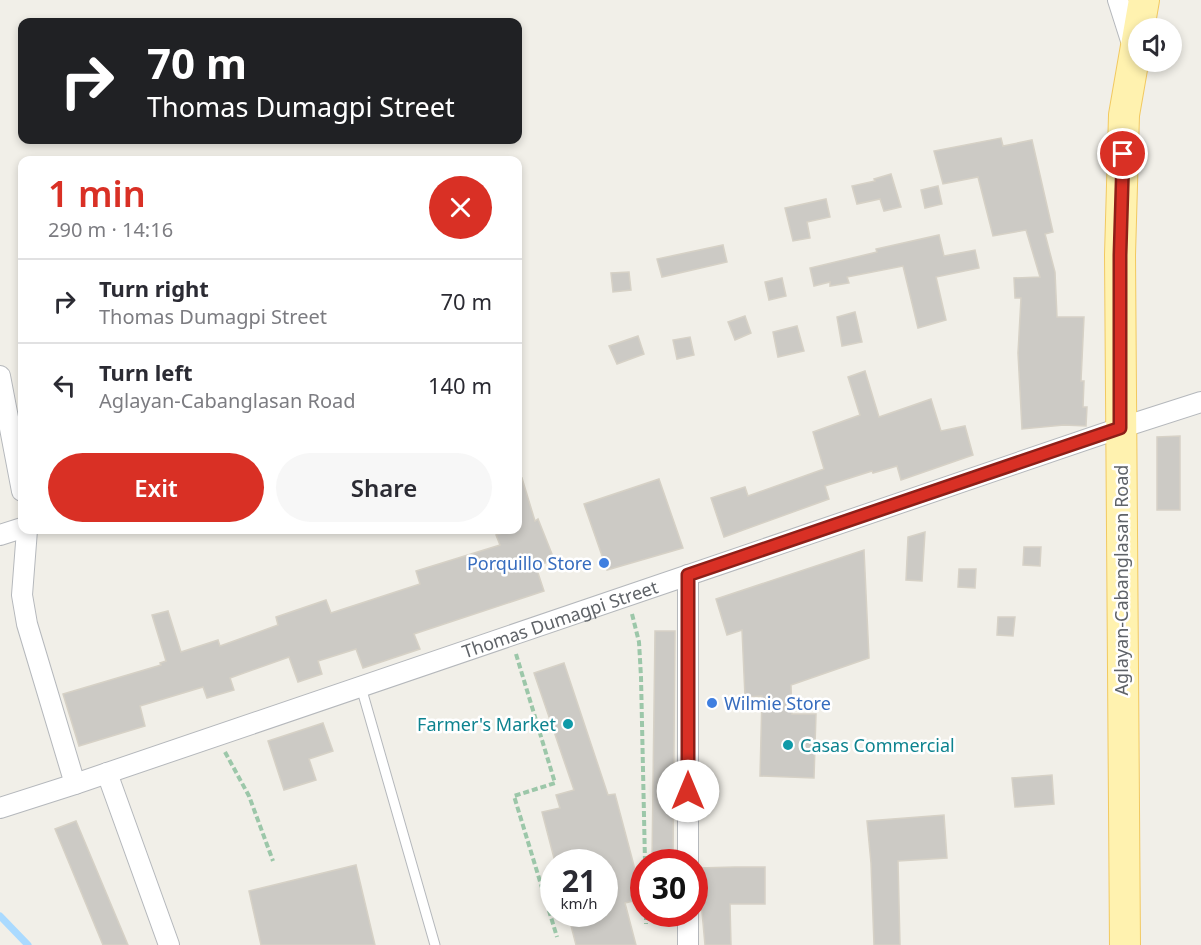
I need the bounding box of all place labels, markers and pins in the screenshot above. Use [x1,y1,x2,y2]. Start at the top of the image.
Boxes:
pin [1097,128,1148,179]
place label: Porquillo Store [467,551,592,575]
marker: Porquillo Store [597,556,611,570]
place label: Wilmie Store [724,691,831,715]
marker: Wilmie Store [705,696,719,710]
place label: Farmer's Market [417,712,556,736]
marker: Farmer's Market [561,717,575,731]
place label: Casas Commercial [800,733,955,757]
marker: Casas Commercial [781,738,795,752]

